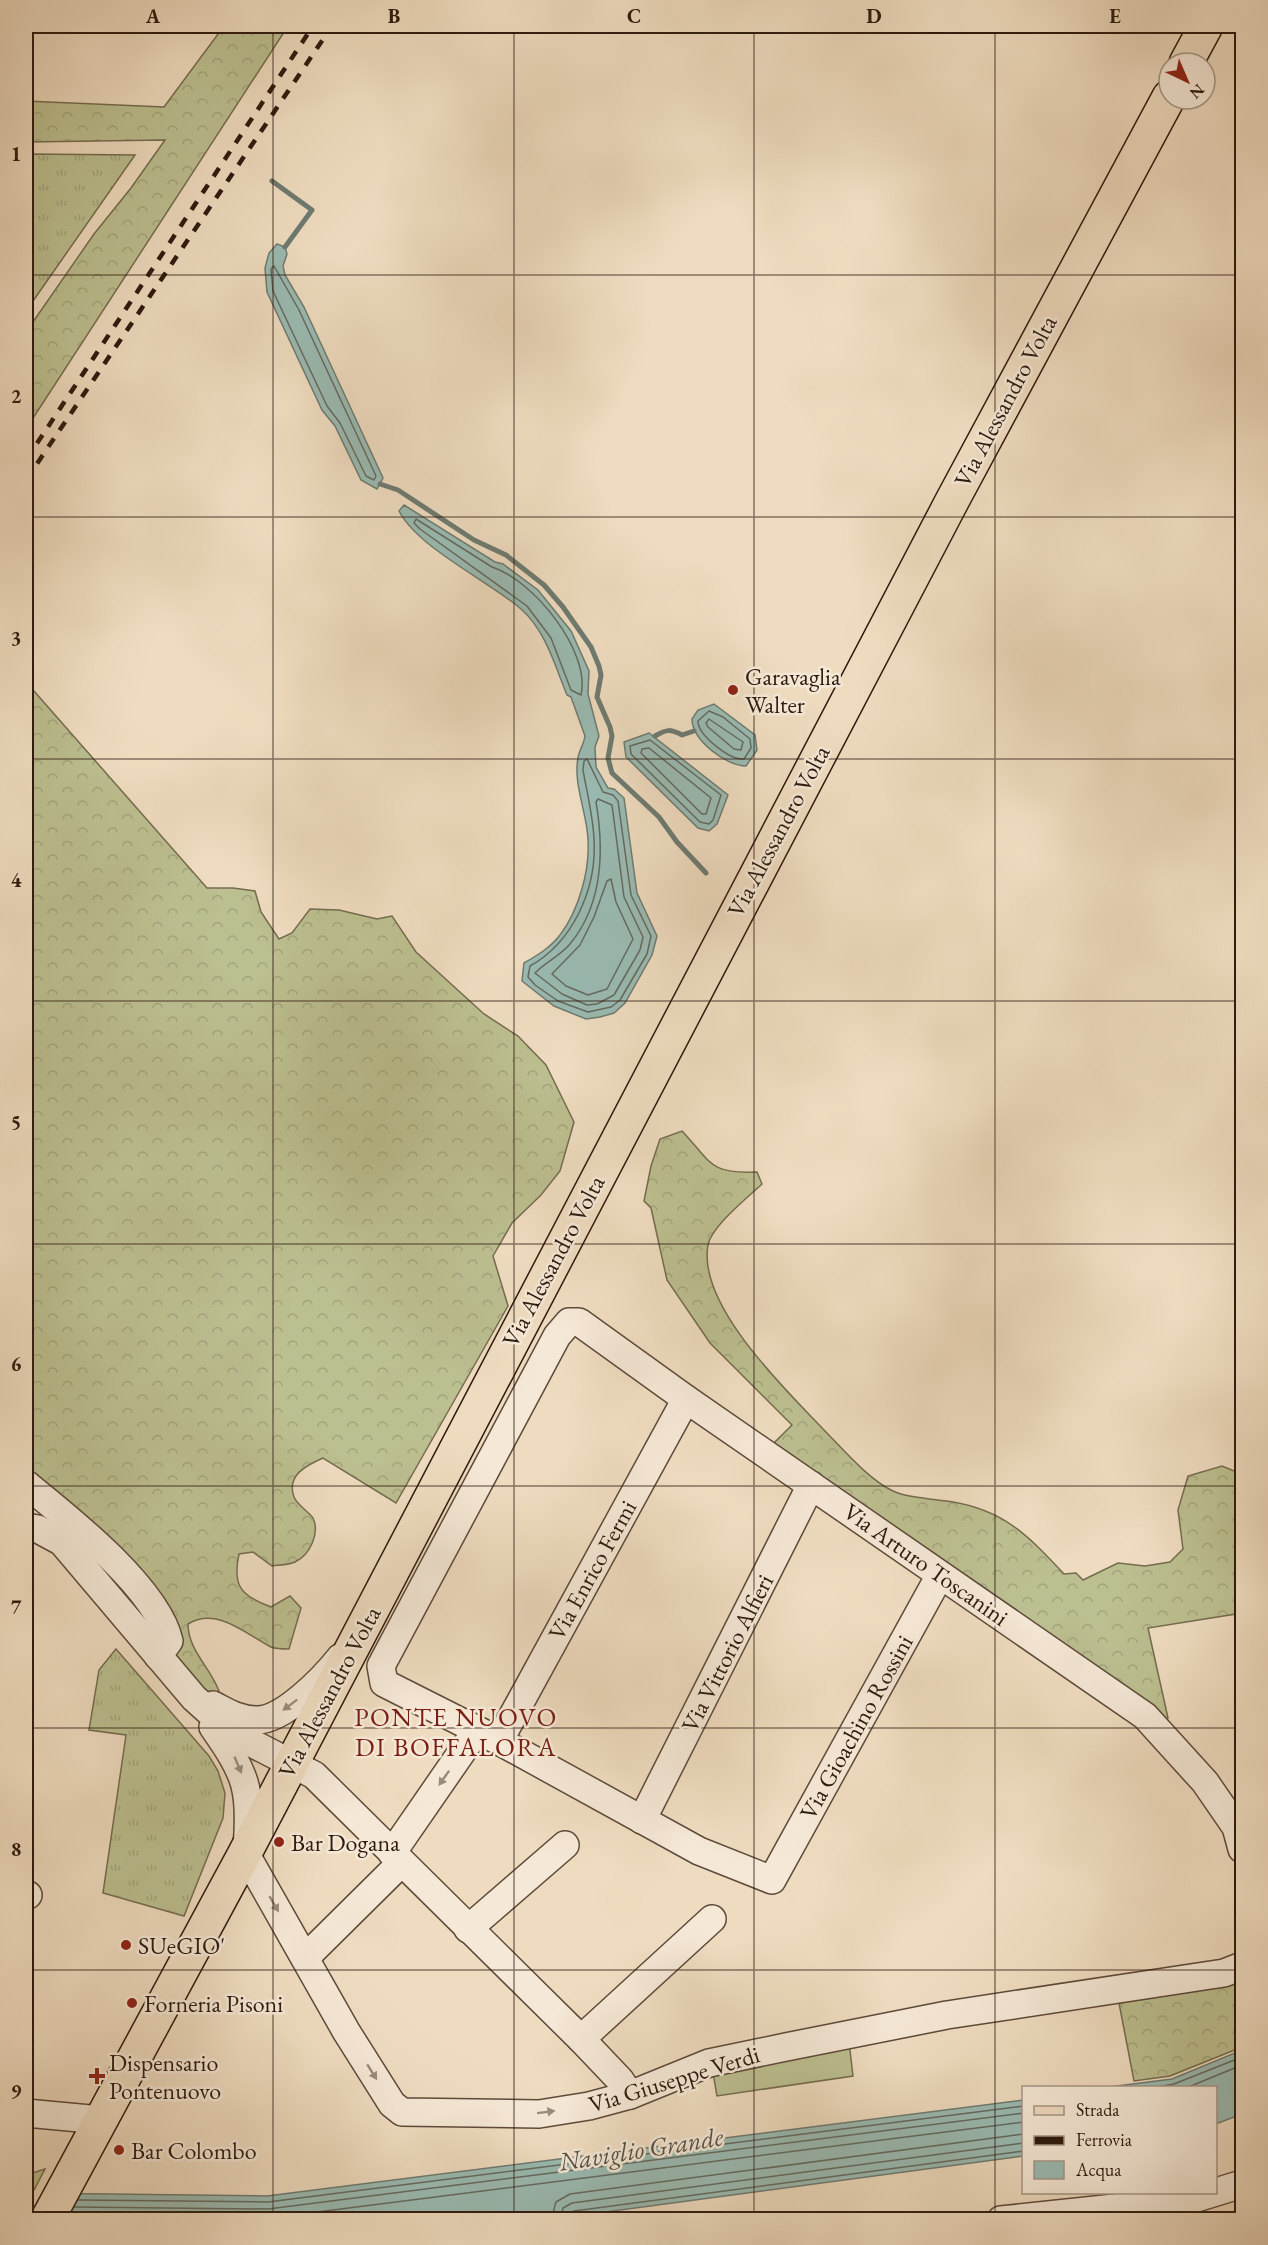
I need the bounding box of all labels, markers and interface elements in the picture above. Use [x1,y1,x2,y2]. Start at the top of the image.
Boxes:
text: A [145,3,161,29]
text: B [388,3,400,29]
text: C [627,3,641,29]
text: D [866,3,882,29]
text: E [1109,3,1121,29]
north arrow [1157,51,1217,111]
text: N [1185,79,1209,104]
text: 1 [11,141,21,167]
street label: Via Alessandro Volta [947,309,1064,492]
text: 2 [11,383,22,409]
text: 3 [11,625,21,651]
place label: Garavaglia Walter [745,661,841,720]
marker: Garavaglia Walter [726,683,740,697]
street label: Via Alessandro Volta [720,739,837,922]
text: 4 [11,867,22,893]
text: 5 [11,1109,21,1135]
street label: Via Alessandro Volta [495,1169,612,1352]
text: 6 [11,1351,22,1377]
street label: Via Enrico Fermi [541,1494,643,1646]
street label: Via Arturo Toscanini [837,1495,1015,1633]
street label: Via Vittorio Alfieri [674,1569,780,1737]
text: 7 [11,1594,22,1620]
street label: Via Alessandro Volta [271,1600,388,1783]
street label: Via Gioachino Rossini [792,1629,920,1825]
one-way arrow [282,1699,298,1712]
district label: PONTE NUOVO DI BOFFALORA [354,1700,558,1764]
one-way arrow [233,1756,243,1774]
one-way arrow [438,1769,450,1785]
place label: Bar Dogana [291,1827,400,1858]
marker: Bar Dogana [272,1835,286,1849]
text: 8 [11,1836,21,1862]
one-way arrow [269,1896,279,1913]
place label: SUeGIO' [138,1930,225,1961]
marker: SUeGIO' [119,1938,133,1952]
place label: Forneria Pisoni [144,1988,283,2019]
marker: Forneria Pisoni [125,1996,139,2010]
street label: Via Giuseppe Verdi [585,2038,763,2120]
place label: Dispensario Pontenuovo [109,2047,221,2106]
one-way arrow [367,2064,378,2081]
marker: Dispensario Pontenuovo [90,2069,104,2083]
text: 9 [11,2078,22,2104]
legend [1022,2086,1217,2194]
text: Strada [1076,2098,1120,2121]
one-way arrow [537,2108,556,2117]
water label: Naviglio Grande [555,2119,727,2179]
text: Ferrovia [1076,2128,1133,2151]
place label: Bar Colombo [131,2135,257,2166]
marker: Bar Colombo [112,2143,126,2157]
text: Acqua [1075,2158,1122,2181]

